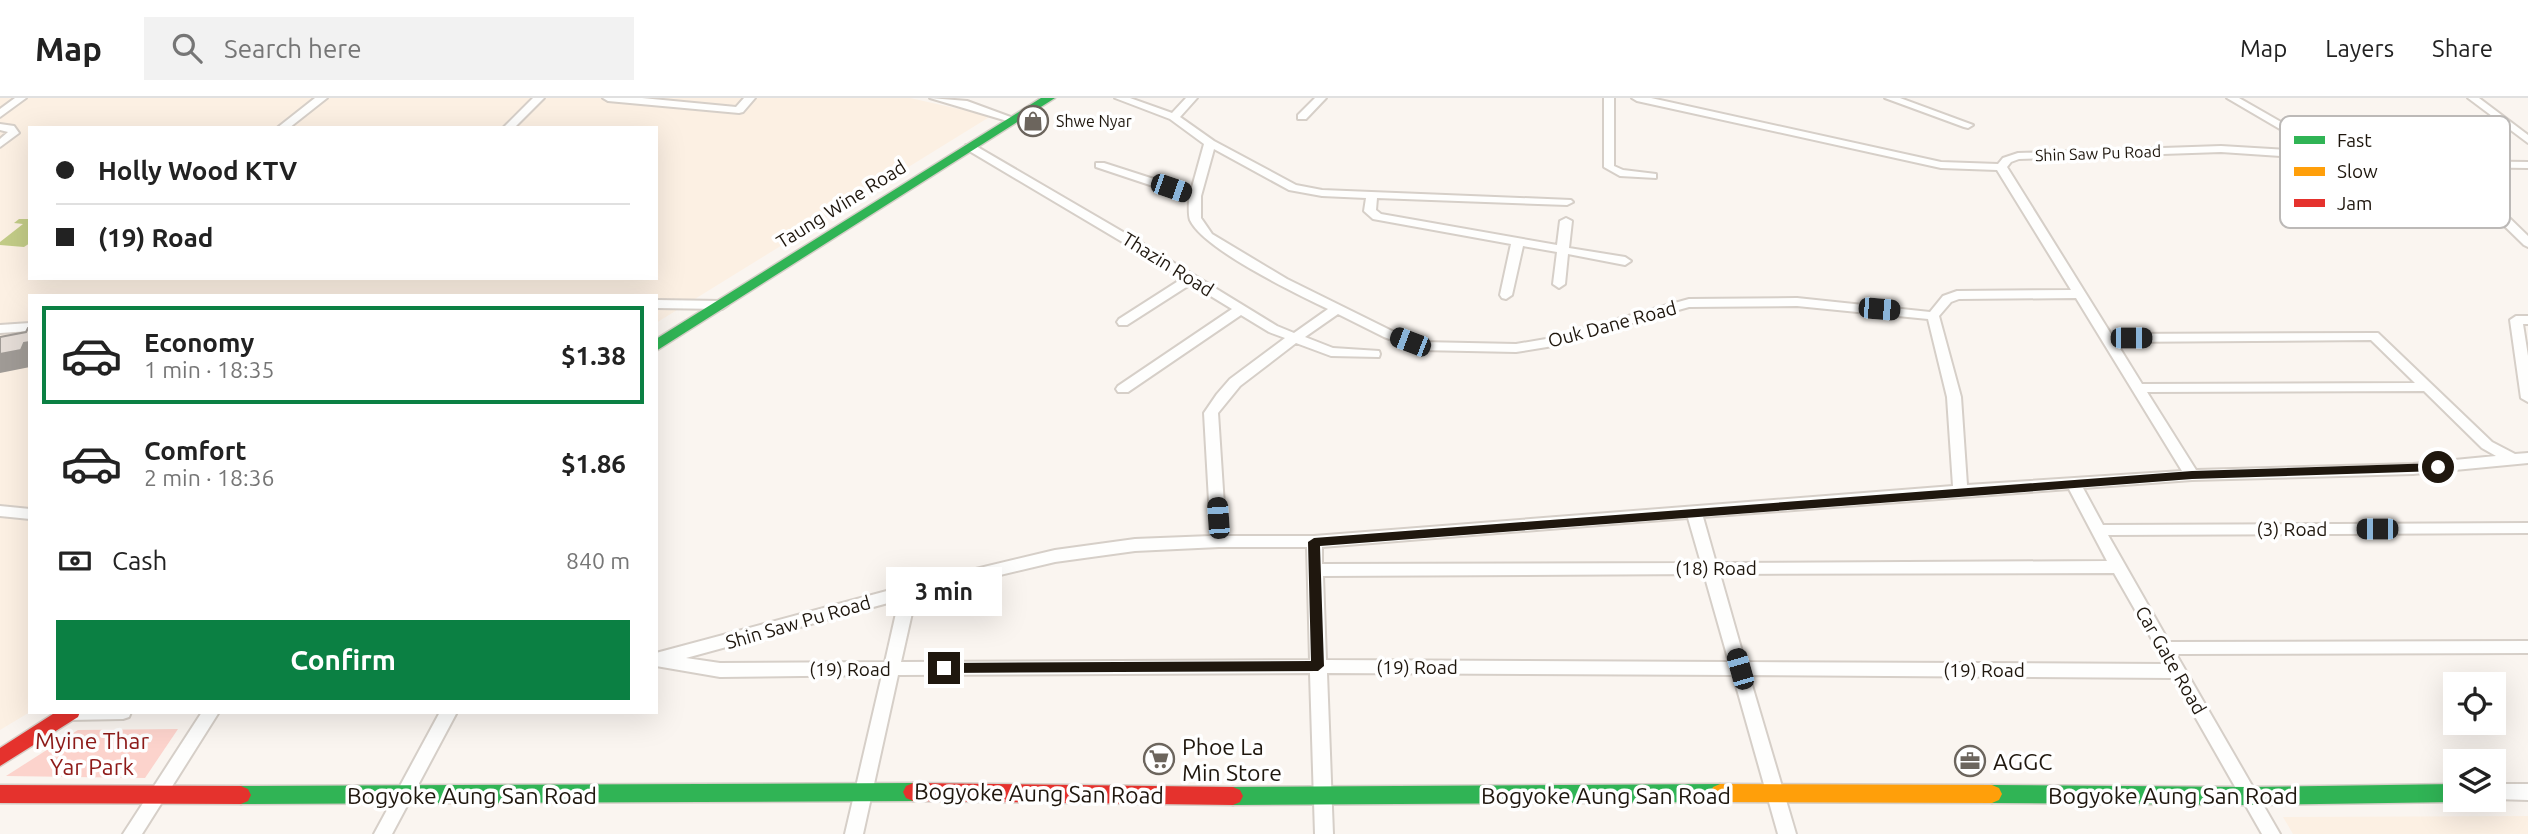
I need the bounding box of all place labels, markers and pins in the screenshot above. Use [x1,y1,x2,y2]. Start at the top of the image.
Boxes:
shop icon: Shwe Nyar [1016,104,1050,138]
place label: Shwe Nyar [1056,112,1132,130]
place label: Phoe La Min Store [1182,734,1282,785]
supermarket icon: Phoe La Min Store [1142,742,1176,776]
office icon: AGGC [1953,744,1987,778]
place label: AGGC [1993,749,2052,774]

